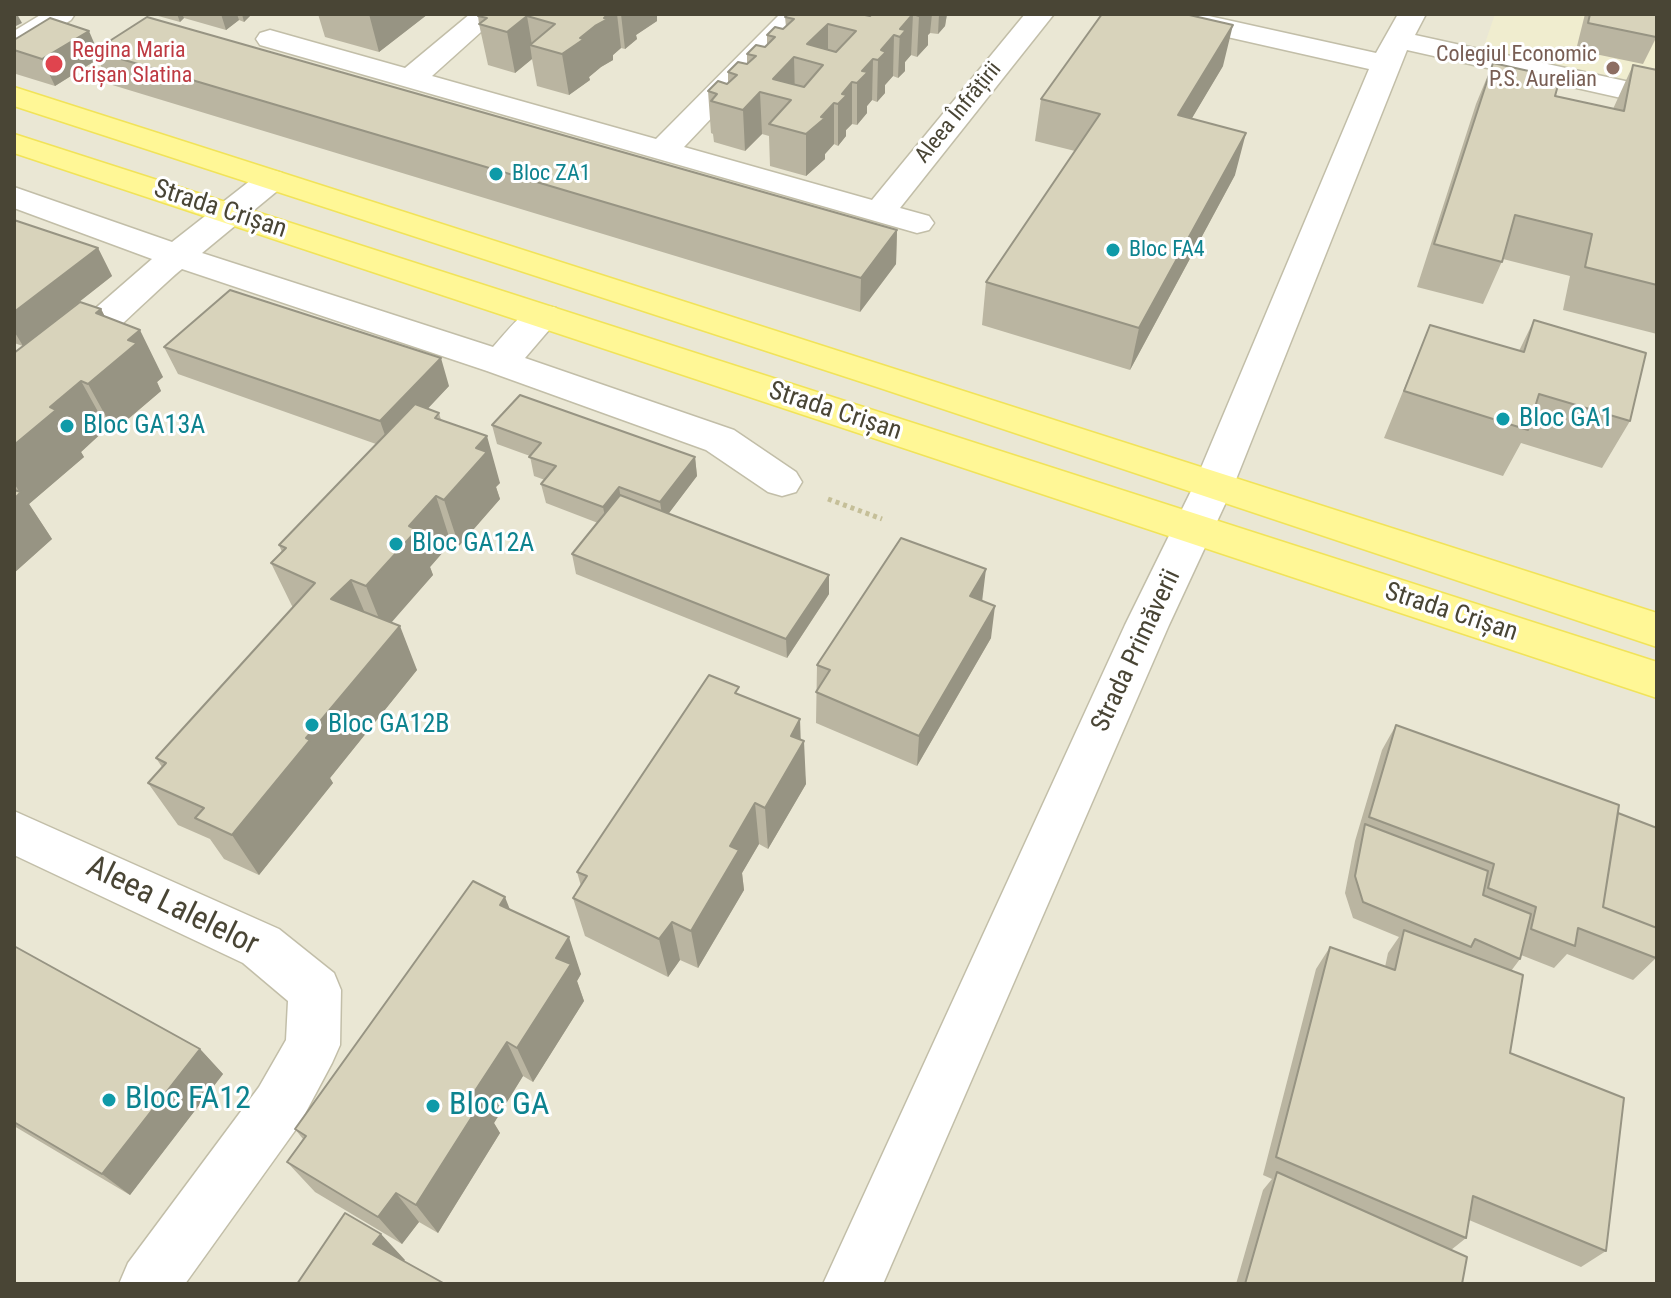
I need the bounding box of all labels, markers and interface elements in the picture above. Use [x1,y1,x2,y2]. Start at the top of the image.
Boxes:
place label: Regina Maria Crișan Slatina [72,38,192,90]
place label: Colegiul Economic P.S. Aurelian [1436,42,1597,94]
marker: Regina Maria Crișan Slatina [43,53,65,75]
street label: Aleea Înfrățirii [910,57,1008,169]
marker: Colegiul Economic P.S. Aurelian [1604,59,1622,77]
place label: Bloc ZA1 [512,161,591,187]
marker: Bloc ZA1 [487,165,505,183]
street label: Strada Crișan [150,174,290,246]
place label: Bloc FA4 [1129,237,1205,263]
marker: Bloc FA4 [1104,241,1122,259]
street label: Strada Crișan [765,376,905,448]
place label: Bloc GA1 [1519,403,1613,435]
place label: Bloc GA13A [83,410,205,442]
marker: Bloc GA1 [1494,410,1512,428]
marker: Bloc GA13A [58,417,76,435]
place label: Bloc GA12A [412,528,534,560]
marker: Bloc GA12A [387,535,405,553]
street label: Strada Primăverii [1086,565,1188,737]
street label: Strada Crișan [1381,577,1521,649]
place label: Bloc GA12B [328,709,449,741]
marker: Bloc GA12B [303,716,321,734]
street label: Aleea Lalelelor [80,849,264,965]
place label: Bloc FA12 [125,1081,251,1119]
place label: Bloc GA [449,1087,549,1125]
marker: Bloc FA12 [100,1091,118,1109]
marker: Bloc GA [424,1097,442,1115]

